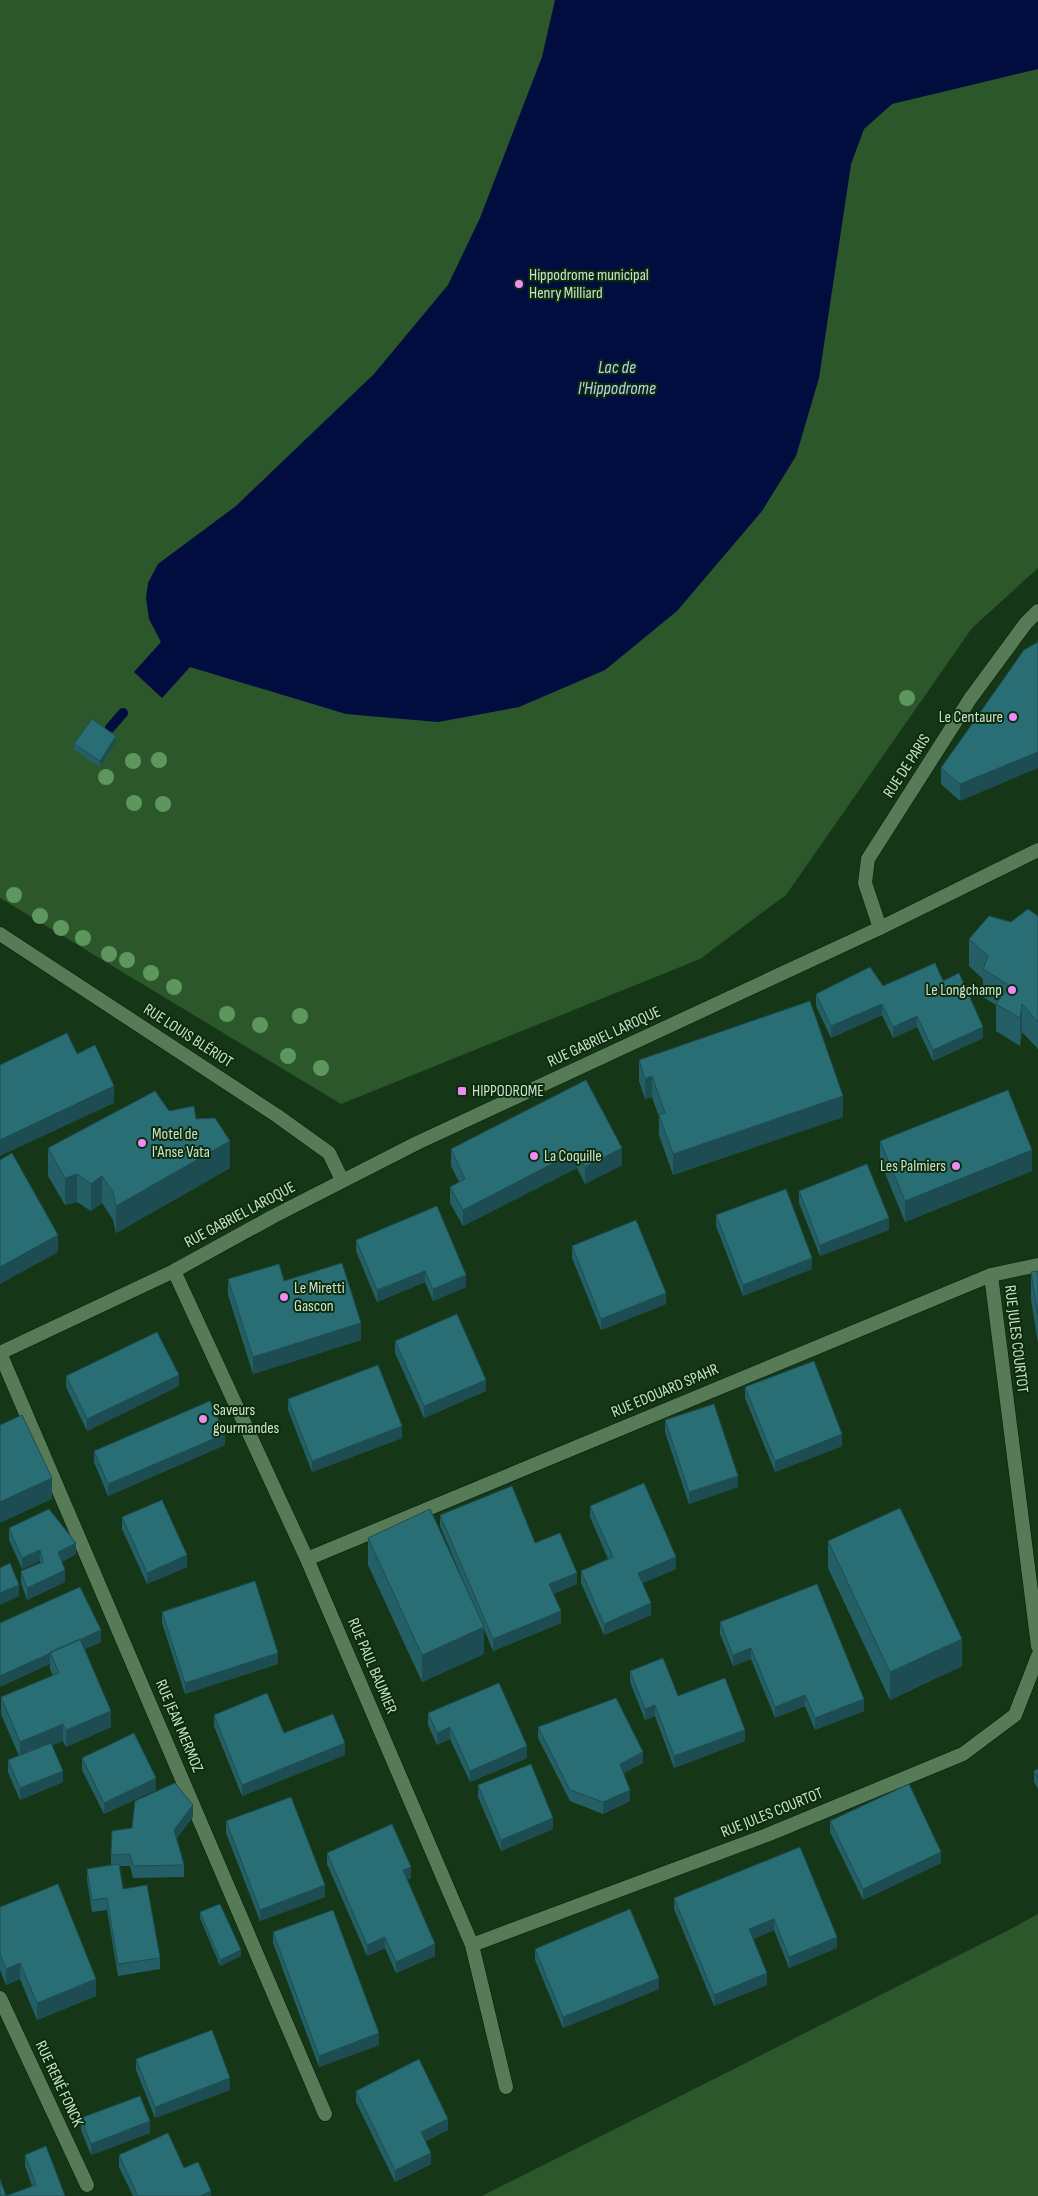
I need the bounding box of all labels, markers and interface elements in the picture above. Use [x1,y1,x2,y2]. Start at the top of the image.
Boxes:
place label: Hippodrome municipal Henry Milliard [529,266,649,303]
marker: Hippodrome municipal Henry Milliard [513,278,525,290]
water label: Lac de l'Hippodrome [578,357,656,399]
place label: Le Centaure [939,708,1003,727]
marker: Le Centaure [1007,711,1019,723]
street label: RUE DE PARIS [879,730,935,801]
place label: Le Longchamp [925,981,1002,1000]
marker: Le Longchamp [1006,984,1018,996]
street label: RUE LOUIS BLÉRIOT [140,1000,237,1072]
street label: RUE GABRIEL LAROQUE [544,1003,664,1071]
place label: HIPPODROME [472,1082,544,1101]
marker: HIPPODROME [456,1085,468,1097]
place label: Motel de l'Anse Vata [152,1125,210,1162]
marker: Motel de l'Anse Vata [136,1137,148,1149]
place label: La Coquille [544,1147,602,1166]
marker: La Coquille [528,1150,540,1162]
place label: Les Palmiers [880,1157,946,1176]
marker: Les Palmiers [950,1160,962,1172]
street label: RUE GABRIEL LAROQUE [181,1178,299,1252]
place label: Le Miretti Gascon [294,1279,345,1316]
street label: RUE JULES COURTOT [1000,1284,1032,1394]
marker: Le Miretti Gascon [278,1291,290,1303]
street label: RUE EDOUARD SPAHR [608,1360,722,1422]
place label: Saveurs gourmandes [213,1401,280,1438]
marker: Saveurs gourmandes [197,1413,209,1425]
street label: RUE PAUL BAUMIER [343,1615,401,1717]
street label: RUE JEAN MERMOZ [151,1677,207,1776]
street label: RUE JULES COURTOT [718,1784,826,1842]
street label: RUE RENÉ FONCK [31,2038,88,2131]

